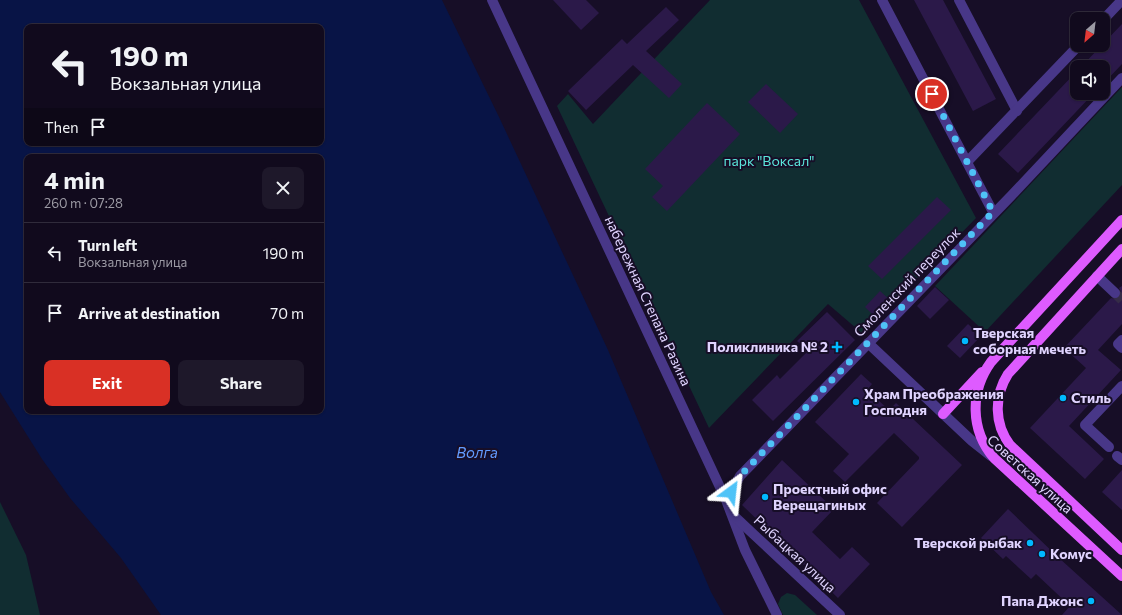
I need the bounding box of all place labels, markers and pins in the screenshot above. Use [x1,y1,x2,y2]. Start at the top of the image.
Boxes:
pin [915,77,949,111]
place label: Тверская соборная мечеть [973,324,1087,357]
marker: Тверская соборная мечеть [960,336,970,346]
place label: Поликлиника № 2 [707,338,828,355]
marker: Поликлиника № 2 [831,341,843,353]
place label: Храм Преображения Господня [864,385,1004,418]
place label: Стиль [1071,389,1112,406]
marker: Стиль [1058,393,1068,403]
marker: Храм Преображения Господня [851,397,861,407]
place label: Проектный офис Верещагиных [773,480,887,513]
marker: Проектный офис Верещагиных [760,492,770,502]
place label: Тверской рыбак [914,534,1022,551]
marker: Тверской рыбак [1025,538,1035,548]
place label: Комус [1050,545,1092,562]
marker: Комус [1037,549,1047,559]
place label: Папа Джонс [1001,592,1083,609]
marker: Папа Джонс [1086,596,1096,606]

